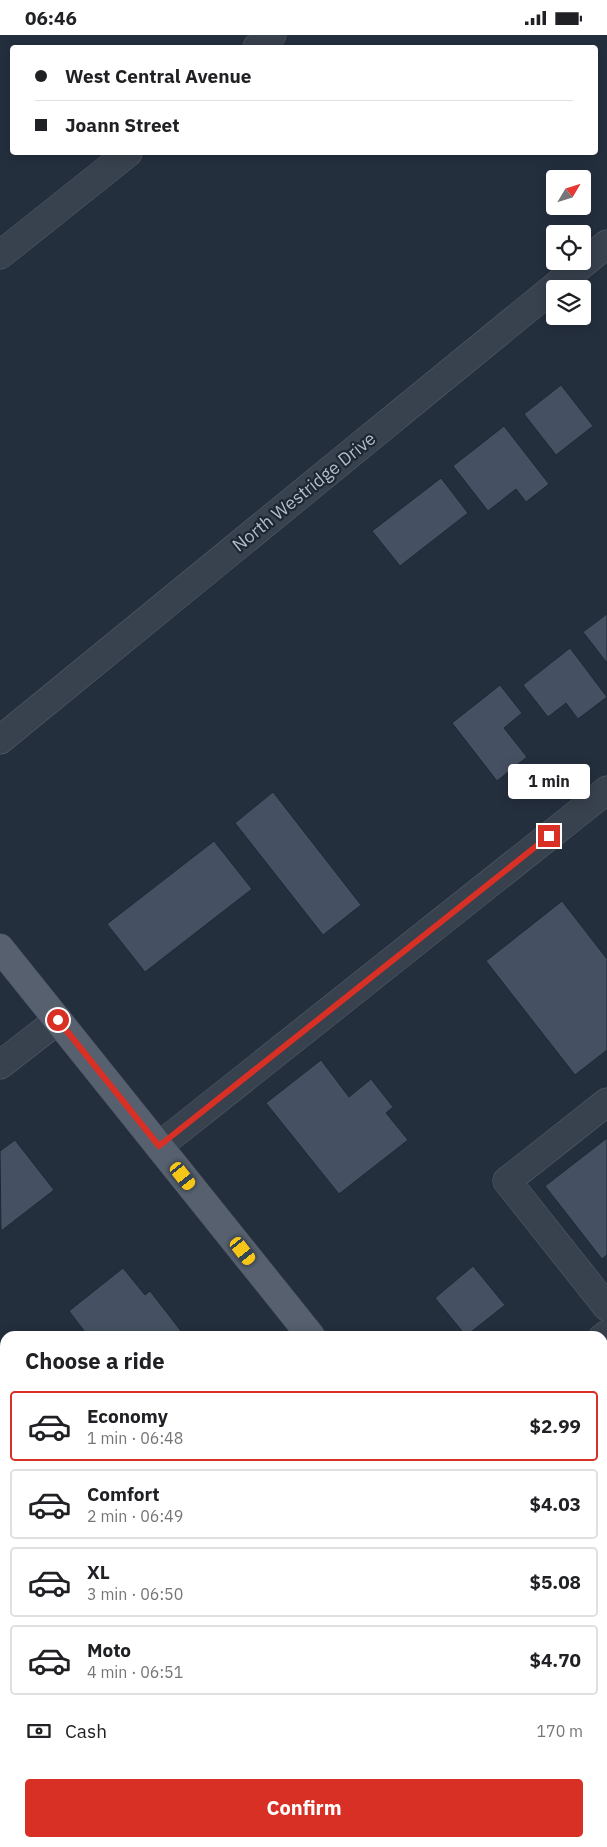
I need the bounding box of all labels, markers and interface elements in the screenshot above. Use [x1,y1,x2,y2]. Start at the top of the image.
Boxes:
text: 06:46 [25,6,77,30]
text: West Central Avenue [65,64,252,88]
text: Joann Street [65,113,180,137]
north arrow [546,170,591,215]
map controls [546,170,591,325]
button: locate [546,225,591,270]
button: layers [546,280,591,325]
street label: North Westridge Drive [227,427,380,556]
callout: 1 min [508,763,590,799]
text: 1 min [528,771,570,791]
route end [538,825,560,847]
route start [47,1009,69,1031]
car [167,1160,198,1192]
car [227,1235,258,1267]
text: Choose a ride [25,1346,165,1375]
icon: car [27,1404,72,1449]
text: Economy [87,1404,168,1428]
text: $2.99 [529,1414,581,1438]
text: 1 min · 06:48 [87,1428,183,1448]
icon: car [27,1482,72,1527]
text: Comfort [87,1482,160,1506]
text: $4.03 [529,1492,581,1516]
text: 2 min · 06:49 [87,1506,183,1526]
icon: car [27,1560,72,1605]
text: XL [87,1560,110,1584]
text: $5.08 [529,1570,581,1594]
text: 3 min · 06:50 [87,1584,183,1604]
icon: car [27,1638,72,1683]
text: Moto [87,1638,131,1662]
text: $4.70 [529,1648,581,1672]
text: 4 min · 06:51 [87,1662,183,1682]
icon: cash [25,1717,53,1745]
text: Cash [65,1719,107,1743]
text: 170 m [536,1721,583,1741]
button: Confirm [25,1779,583,1837]

